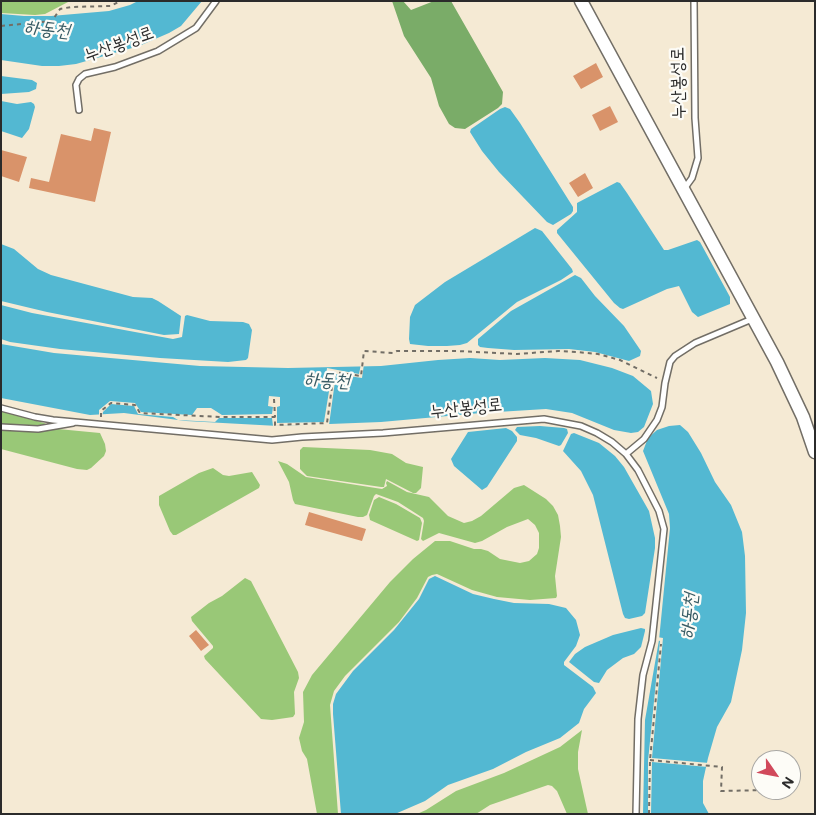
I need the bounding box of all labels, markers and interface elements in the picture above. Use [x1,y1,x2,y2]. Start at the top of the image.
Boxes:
water label: 하동천 [23,15,71,43]
street label: 누산봉성로 [81,21,157,67]
street label: 누산봉성로 [667,47,689,119]
water label: 하동천 [304,367,350,393]
street label: 누산봉성로 [429,393,503,423]
water label: 하동천 [675,592,703,640]
north arrow [751,750,801,800]
text: N [777,773,799,793]

